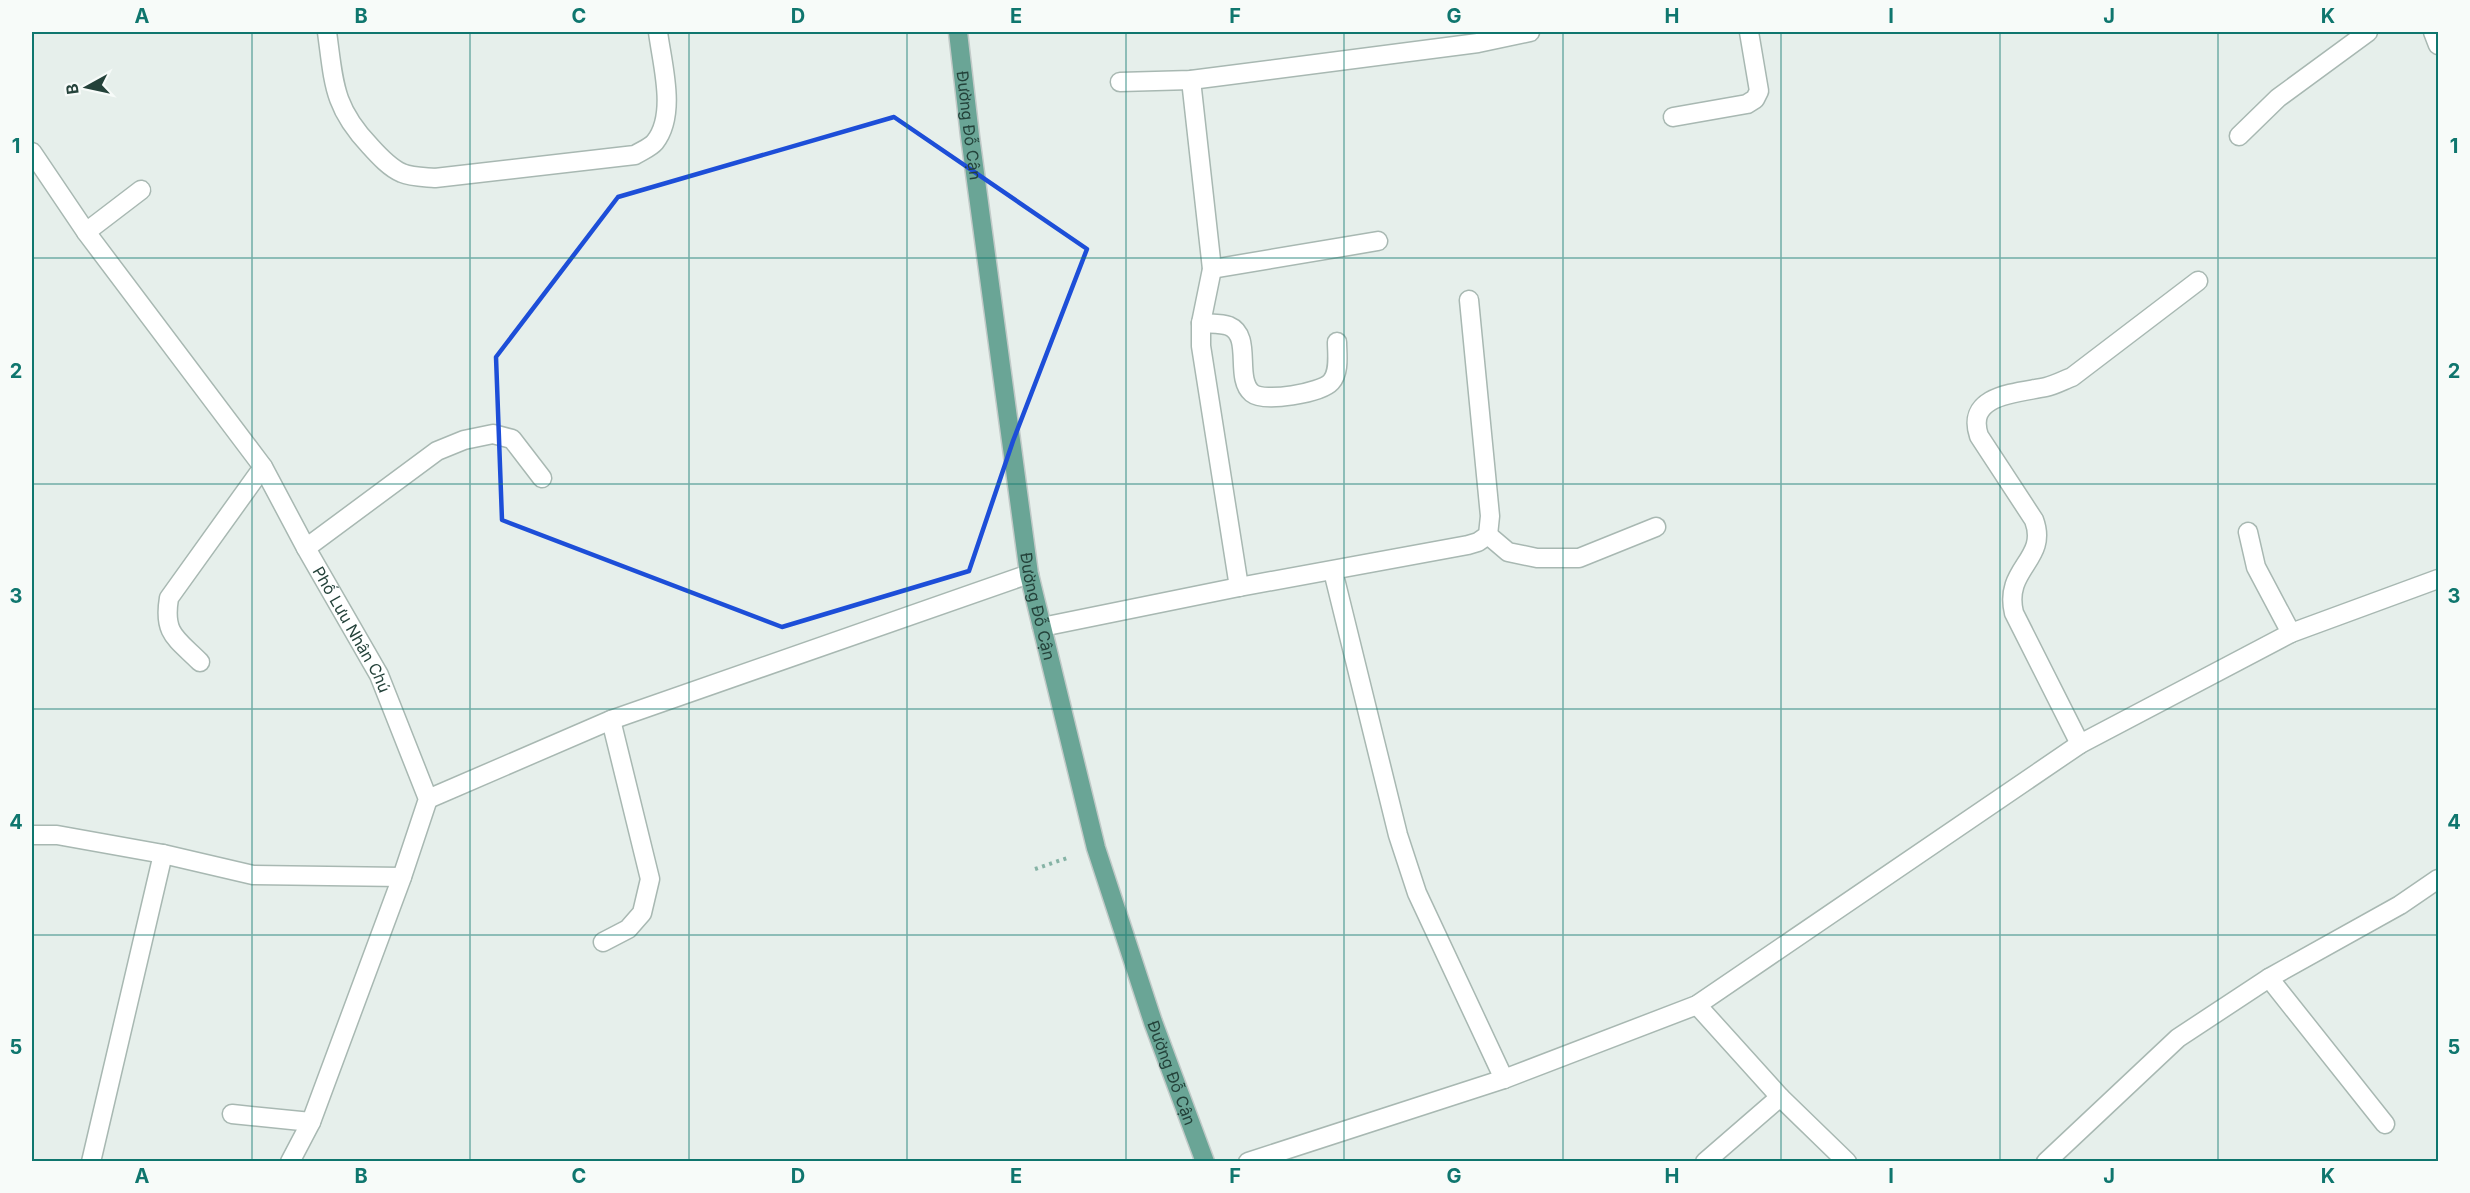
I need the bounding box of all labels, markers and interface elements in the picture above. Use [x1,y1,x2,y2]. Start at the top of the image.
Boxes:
text: A [135,4,150,28]
text: B [354,4,368,28]
text: C [572,4,586,28]
text: D [791,4,805,28]
text: E [1010,4,1022,28]
text: F [1229,4,1241,28]
text: G [1446,4,1462,28]
text: H [1665,4,1679,28]
text: I [1888,4,1894,28]
text: J [2103,4,2115,28]
text: K [2321,4,2335,28]
north arrow [57,57,117,117]
street label: Đường Đỗ Cận [953,70,986,181]
text: B [62,82,83,96]
text: 1 [12,134,20,158]
text: 1 [2450,134,2458,158]
text: 2 [10,359,22,383]
text: 2 [2448,359,2460,383]
street label: Đường Đỗ Cận [1016,551,1060,662]
street label: Phố Lưu Nhân Chú [309,563,395,695]
text: 3 [10,584,22,608]
text: 3 [2448,584,2460,608]
text: 4 [9,810,23,834]
text: 4 [2447,810,2461,834]
street label: Đường Đỗ Cận [1143,1018,1200,1128]
text: 5 [10,1035,22,1059]
text: 5 [2448,1035,2460,1059]
text: A [135,1164,150,1188]
text: B [354,1164,368,1188]
text: C [572,1164,586,1188]
text: D [791,1164,805,1188]
text: E [1010,1164,1022,1188]
text: F [1229,1164,1241,1188]
text: G [1446,1164,1462,1188]
text: H [1665,1164,1679,1188]
text: I [1888,1164,1894,1188]
text: J [2103,1164,2115,1188]
text: K [2321,1164,2335,1188]

